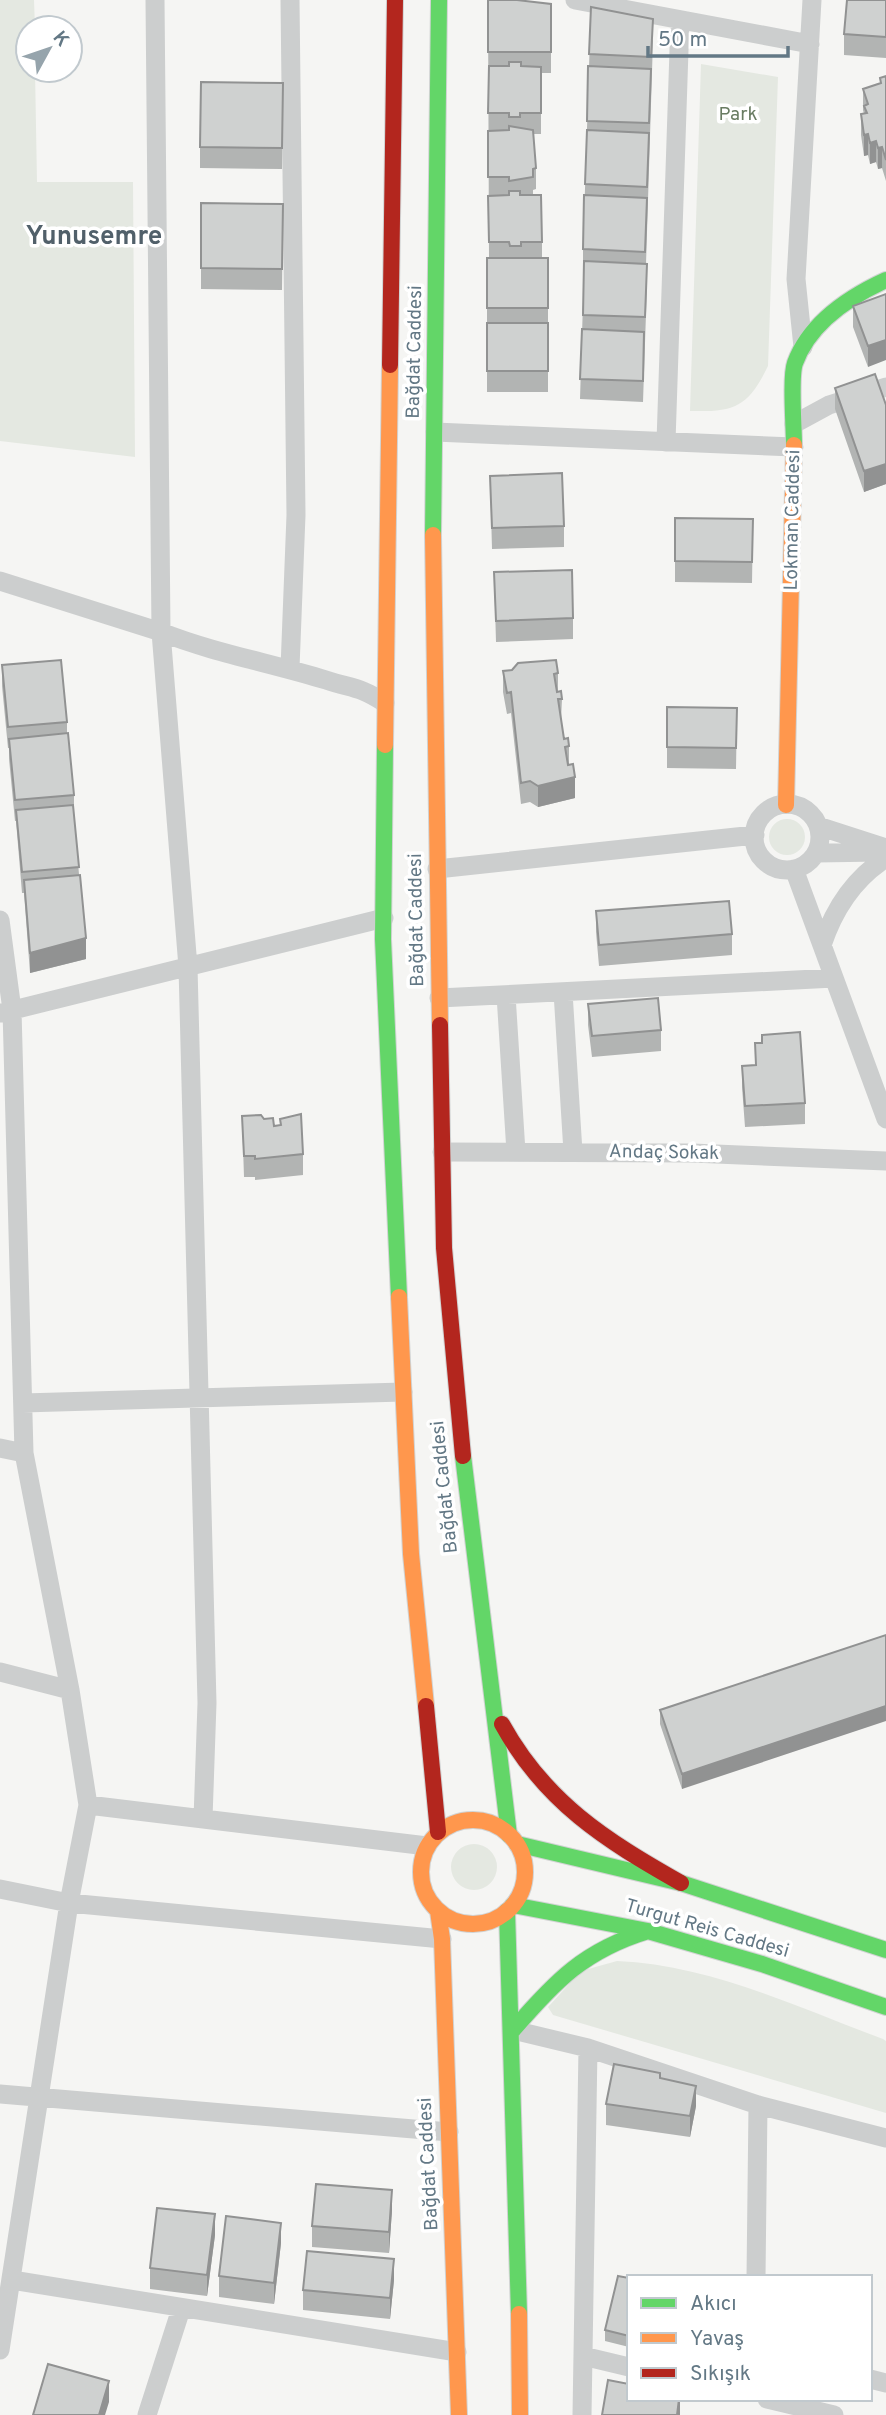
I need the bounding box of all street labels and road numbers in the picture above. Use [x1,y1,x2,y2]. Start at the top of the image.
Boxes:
street label: Bağdat Caddesi [402,285,428,419]
street label: Lokman Caddesi [780,449,806,591]
street label: Bağdat Caddesi [404,853,430,987]
street label: Andaç Sokak [609,1140,719,1166]
street label: Bağdat Caddesi [426,1419,464,1555]
street label: Turgut Reis Caddesi [622,1894,792,1964]
street label: Bağdat Caddesi [414,2097,444,2231]

